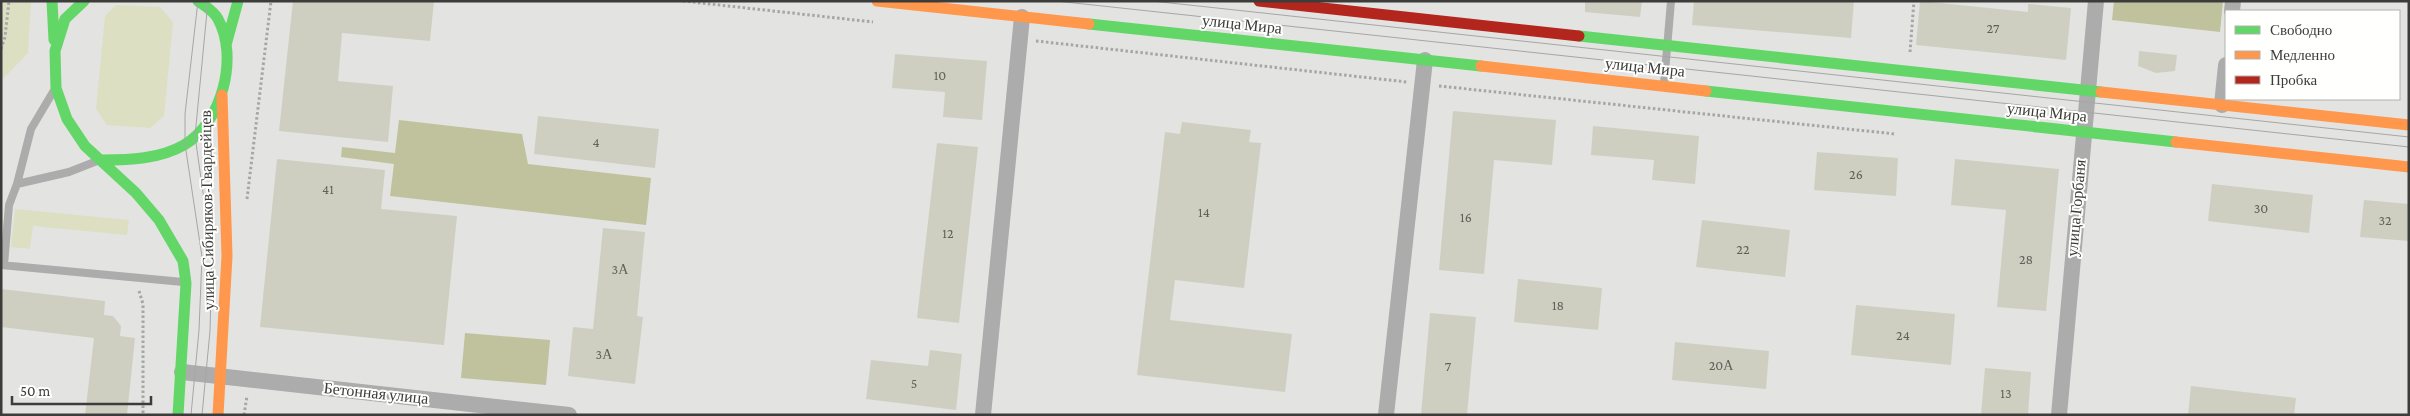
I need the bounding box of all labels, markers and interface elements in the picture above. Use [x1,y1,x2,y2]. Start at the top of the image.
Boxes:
legend [2225,10,2400,100]
street label: улица Мира [1201,11,1283,38]
house number: 27 [1987,20,2000,36]
text: Свободно [2270,22,2332,38]
text: Медленно [2270,47,2335,63]
street label: улица Мира [1604,54,1686,81]
house number: 10 [934,67,946,83]
text: Пробка [2270,72,2318,88]
street label: улица Мира [2006,99,2088,126]
street label: улица Сибиряков-Гвардейцев [197,109,218,310]
house number: 4 [592,134,600,150]
street label: улица Горбаня [2063,158,2090,257]
house number: 26 [1849,166,1863,182]
house number: 41 [322,181,334,197]
house number: 30 [2254,200,2268,216]
house number: 14 [1198,204,1210,220]
house number: 16 [1460,209,1472,225]
house number: 32 [2378,212,2392,228]
house number: 12 [942,225,954,241]
house number: 22 [1736,241,1750,257]
house number: 28 [2019,251,2033,267]
house number: 3А [612,261,629,277]
house number: 18 [1552,297,1564,313]
house number: 24 [1896,327,1910,343]
house number: 3А [596,346,613,362]
house number: 20А [1709,357,1734,373]
house number: 7 [1445,358,1452,374]
scale bar [12,374,151,406]
house number: 5 [911,375,917,391]
street label: Бетонная улица [323,379,429,408]
text: 50 m [20,383,50,399]
house number: 13 [2000,385,2012,401]

